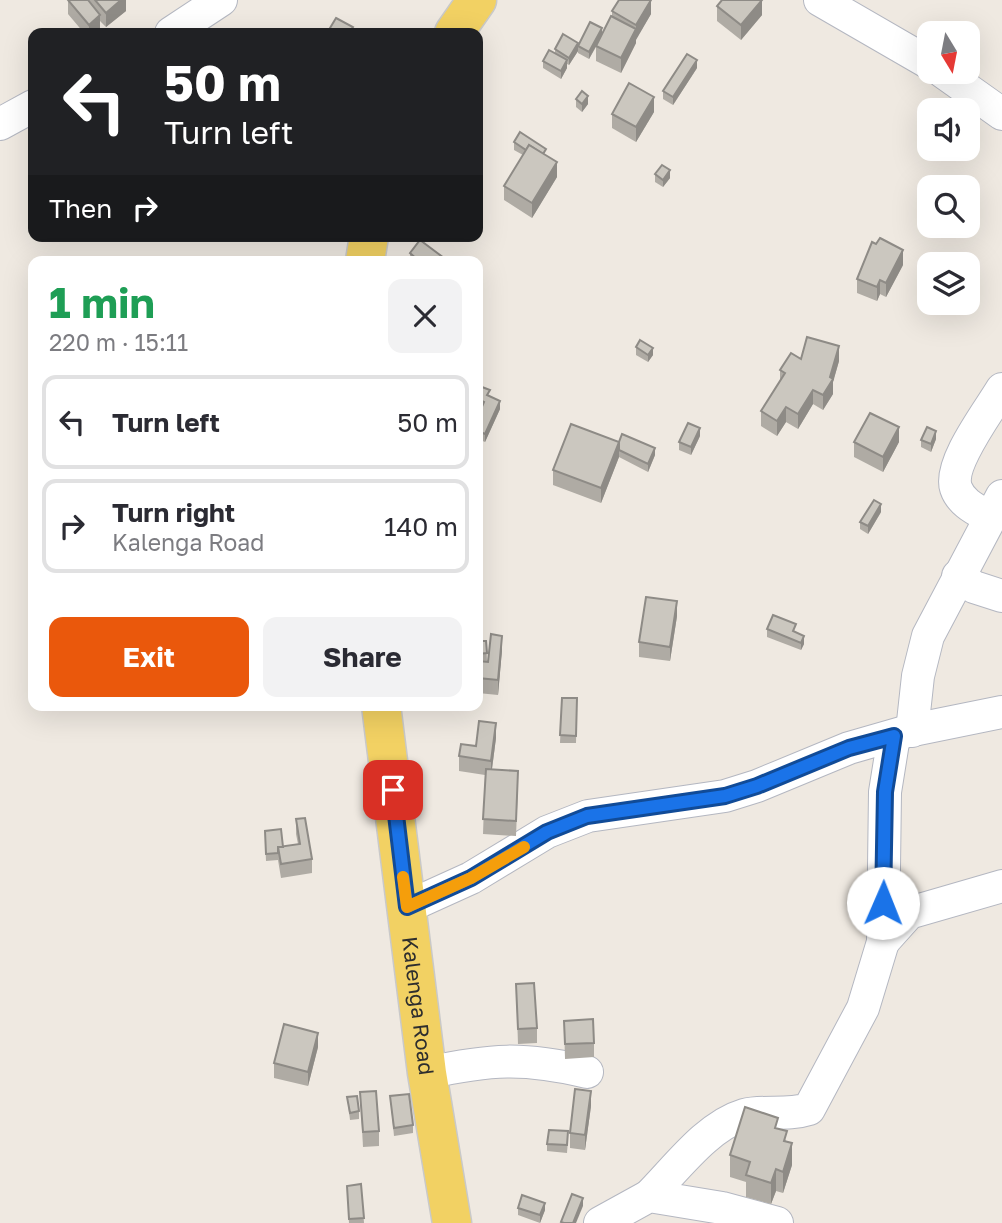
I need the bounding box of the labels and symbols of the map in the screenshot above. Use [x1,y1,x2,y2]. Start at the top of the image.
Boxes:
north arrow [917,21,980,84]
pin [363,760,423,820]
position arrow [846,866,920,940]
street label: Kalenga Road [397,935,440,1076]

